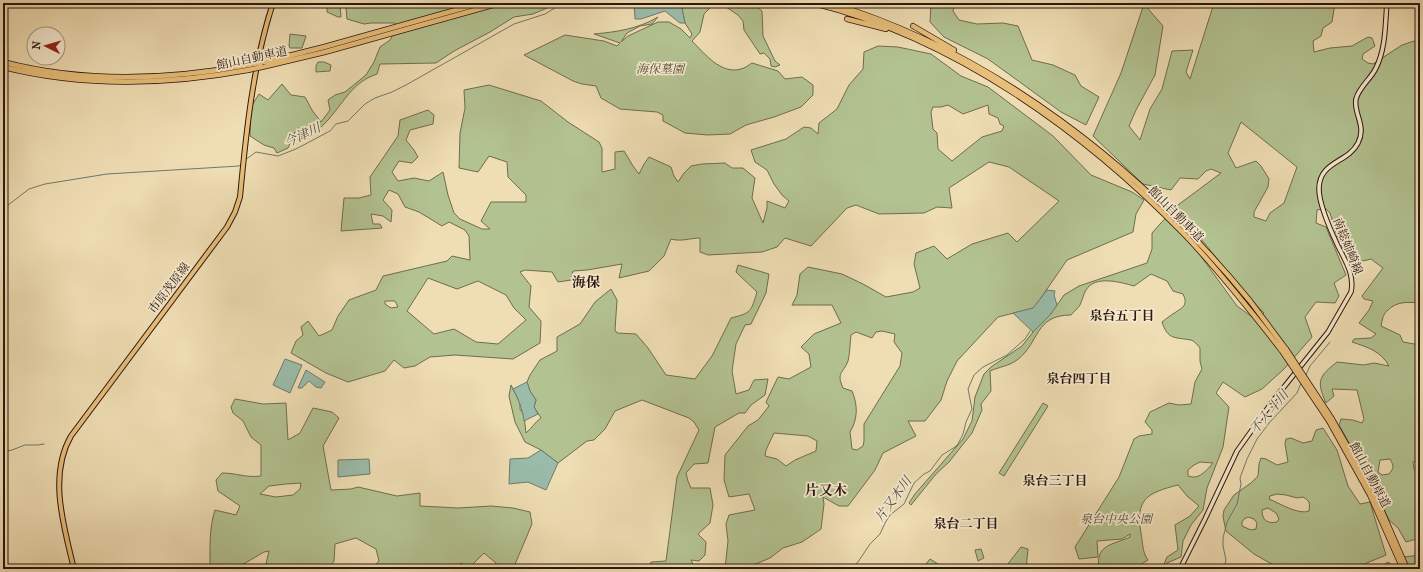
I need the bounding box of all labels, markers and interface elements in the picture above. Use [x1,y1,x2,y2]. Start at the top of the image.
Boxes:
north arrow [26,26,66,66]
text: N [30,40,43,50]
street label: 館山自動車道 [215,44,289,72]
park label: 海保墓園 [636,62,686,76]
water label: 今津川 [281,119,325,150]
street label: 館山自動車道 [1146,184,1206,244]
street label: 南総姉崎線 [1330,216,1366,276]
street label: 市原茂原線 [145,260,193,316]
district label: 海保 [572,274,600,291]
district label: 泉台五丁目 [1089,308,1155,323]
district label: 泉台四丁目 [1046,371,1112,386]
water label: 不入斗川 [1247,386,1293,437]
street label: 館山自動車道 [1347,440,1393,510]
water label: 片又木川 [872,472,916,524]
district label: 泉台三丁目 [1022,473,1088,488]
district label: 片又木 [805,482,847,499]
park label: 泉台中央公園 [1080,512,1154,526]
district label: 泉台二丁目 [933,516,999,531]

